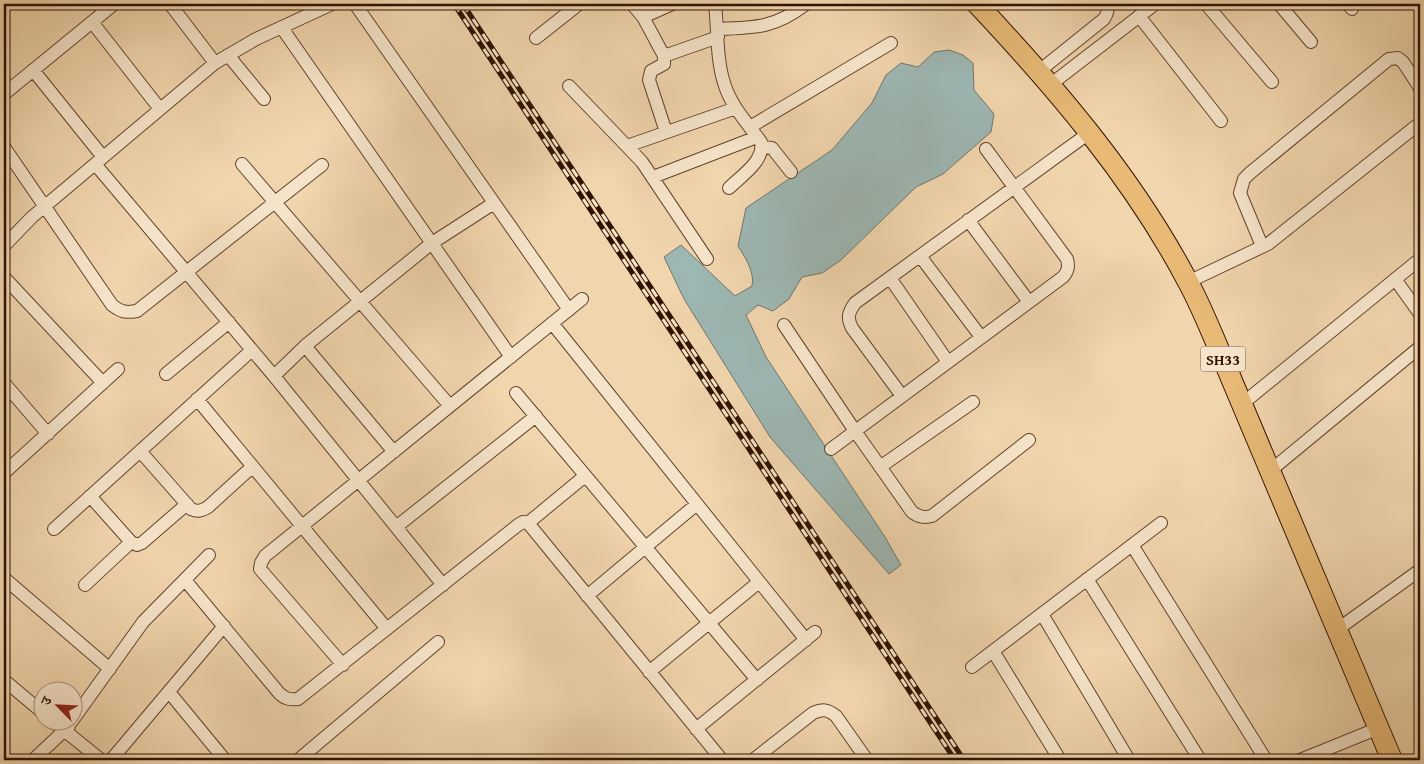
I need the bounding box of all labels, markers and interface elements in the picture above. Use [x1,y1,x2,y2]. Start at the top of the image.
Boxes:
road number: SH33 [1200,346,1246,372]
north arrow [32,682,82,732]
text: उ [35,693,57,709]

